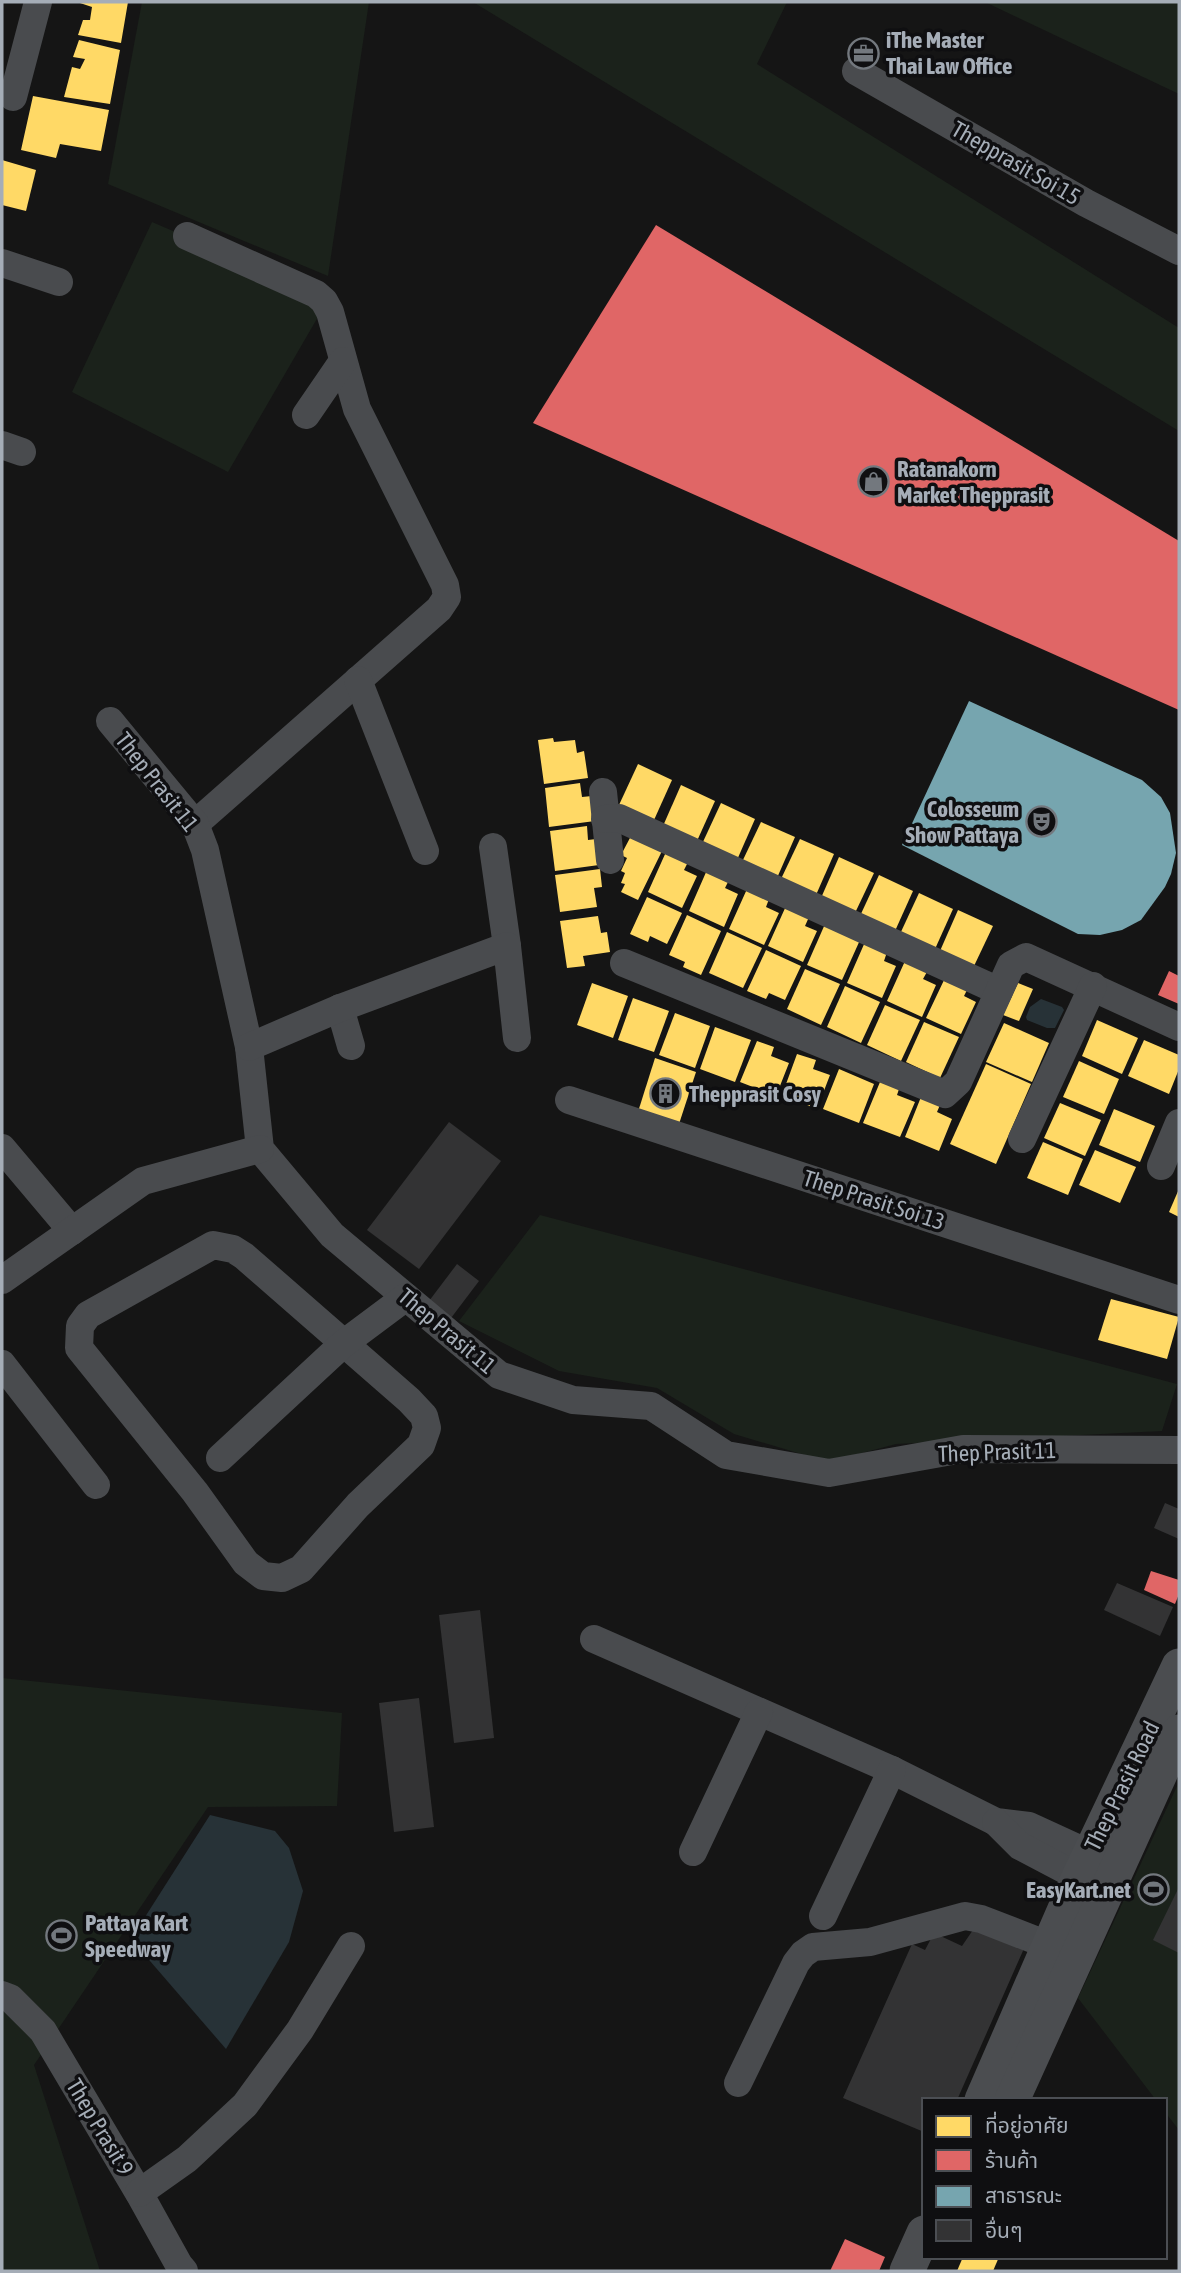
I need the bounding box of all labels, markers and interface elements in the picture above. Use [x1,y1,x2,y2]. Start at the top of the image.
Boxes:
place label: iThe Master Thai Law Office [886,27,1013,79]
office icon: iThe Master Thai Law Office [846,36,880,70]
street label: Thepprasit Soi 15 [947,116,1085,210]
place label: Ratanakorn Market Thepprasit [897,456,1050,508]
shop icon: Ratanakorn Market Thepprasit [857,465,891,499]
street label: Thep Prasit 11 [110,727,204,837]
place label: Colosseum Show Pattaya [905,796,1019,848]
theatre icon: Colosseum Show Pattaya [1025,805,1059,839]
building icon: Thepprasit Cosy [649,1077,683,1111]
place label: Thepprasit Cosy [689,1081,822,1107]
street label: Thep Prasit Soi 13 [800,1165,948,1235]
street label: Thep Prasit 11 [393,1283,501,1379]
street label: Thep Prasit 11 [937,1437,1057,1467]
street label: Thep Prasit Road [1079,1717,1165,1855]
sports icon: EasyKart.net [1137,1873,1171,1907]
place label: EasyKart.net [1026,1877,1131,1903]
place label: Pattaya Kart Speedway [85,1910,189,1962]
sports icon: Pattaya Kart Speedway [45,1919,79,1953]
street label: Thep Prasit 9 [61,2074,139,2180]
legend [922,2098,1167,2259]
text: ที่อยู่อาศัย [985,2111,1069,2139]
text: ร้านค้า [985,2148,1038,2172]
text: สาธารณะ [985,2183,1062,2207]
text: อื่นๆ [985,2216,1022,2242]

